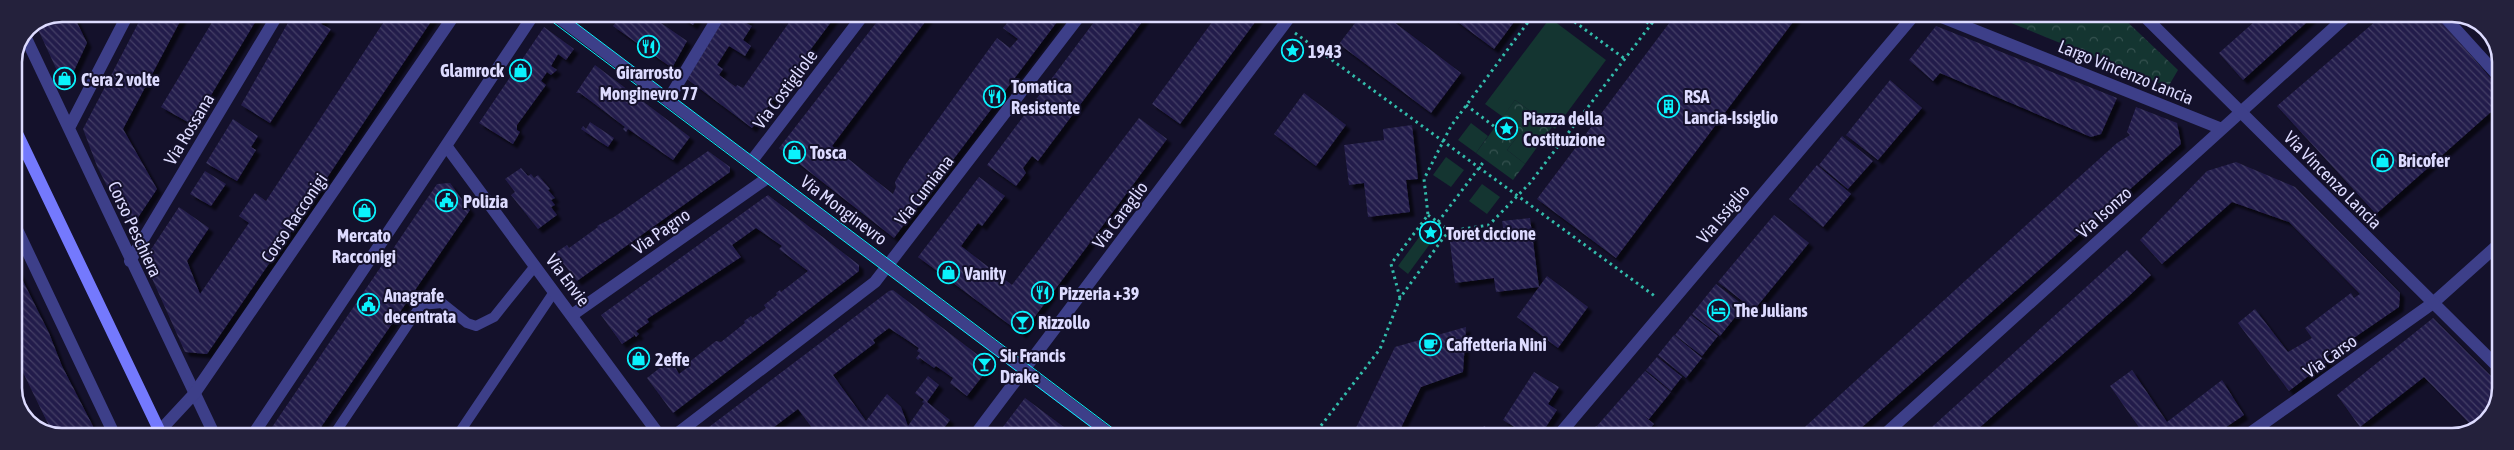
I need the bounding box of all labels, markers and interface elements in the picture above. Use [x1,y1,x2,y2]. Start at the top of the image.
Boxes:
restaurant icon: Girarrosto Monginevro 77 [637,35,661,59]
street label: Largo Vincenzo Lancia [2055,35,2197,109]
place icon: 1943 [1280,39,1304,63]
place label: 1943 [1308,41,1342,62]
street label: Via Costigliole [748,45,822,133]
shop icon: Glamrock [508,58,532,82]
place label: Glamrock [440,60,505,81]
place label: Girarrosto Monginevro 77 [600,62,698,104]
shop icon: C'era 2 volte [53,67,77,91]
place label: C'era 2 volte [81,69,160,90]
place label: Tomatica Resistente [1011,76,1080,118]
restaurant icon: Tomatica Resistente [983,84,1007,108]
place label: RSA Lancia-Issiglio [1684,86,1778,128]
street label: Via Rossana [160,90,218,168]
building icon: RSA Lancia-Issiglio [1656,94,1680,118]
place label: Piazza della Costituzione [1523,108,1605,150]
place icon: Piazza della Costituzione [1495,116,1519,140]
street label: Via Vincenzo Lancia [2280,127,2386,233]
shop icon: Tosca [782,140,806,164]
place label: Tosca [810,142,847,163]
shop icon: Bricofer [2370,148,2394,172]
place label: Bricofer [2398,150,2450,171]
street label: Via Cumiana [890,151,958,229]
street label: Corso Racconigi [256,169,332,267]
street label: Via Monginevro [797,171,891,249]
street label: Via Caraglio [1088,177,1152,253]
street label: Corso Peschiera [104,178,166,280]
street label: Via Issiglio [1692,180,1754,248]
street label: Via Isonzo [2072,182,2136,242]
public building icon: Polizia [435,189,459,213]
place label: Polizia [463,191,508,212]
shop icon: Mercato Racconigi [352,198,376,222]
street label: Via Pagno [628,204,694,258]
place icon: Toret ciccione [1418,221,1442,245]
place label: Toret ciccione [1446,223,1536,244]
place label: Mercato Racconigi [332,225,396,267]
street label: Via Envie [542,250,594,310]
shop icon: Vanity [936,261,960,285]
place label: Vanity [963,263,1007,284]
restaurant icon: Pizzeria +39 [1031,281,1055,305]
place label: Pizzeria +39 [1059,283,1139,304]
place label: Anagrafe decentrata [383,285,456,327]
public building icon: Anagrafe decentrata [356,293,380,317]
hotel icon: The Julians [1706,298,1730,322]
place label: The Julians [1734,300,1808,321]
bar icon: Rizzollo [1010,310,1034,334]
place label: Rizzollo [1038,312,1090,333]
street label: Via Carso [2299,330,2361,382]
cafe icon: Caffetteria Nini [1418,332,1442,356]
place label: Caffetteria Nini [1446,334,1547,355]
place label: Sir Francis Drake [1000,345,1066,387]
shop icon: 2effe [627,347,651,371]
place label: 2effe [655,349,690,370]
bar icon: Sir Francis Drake [972,353,996,377]

